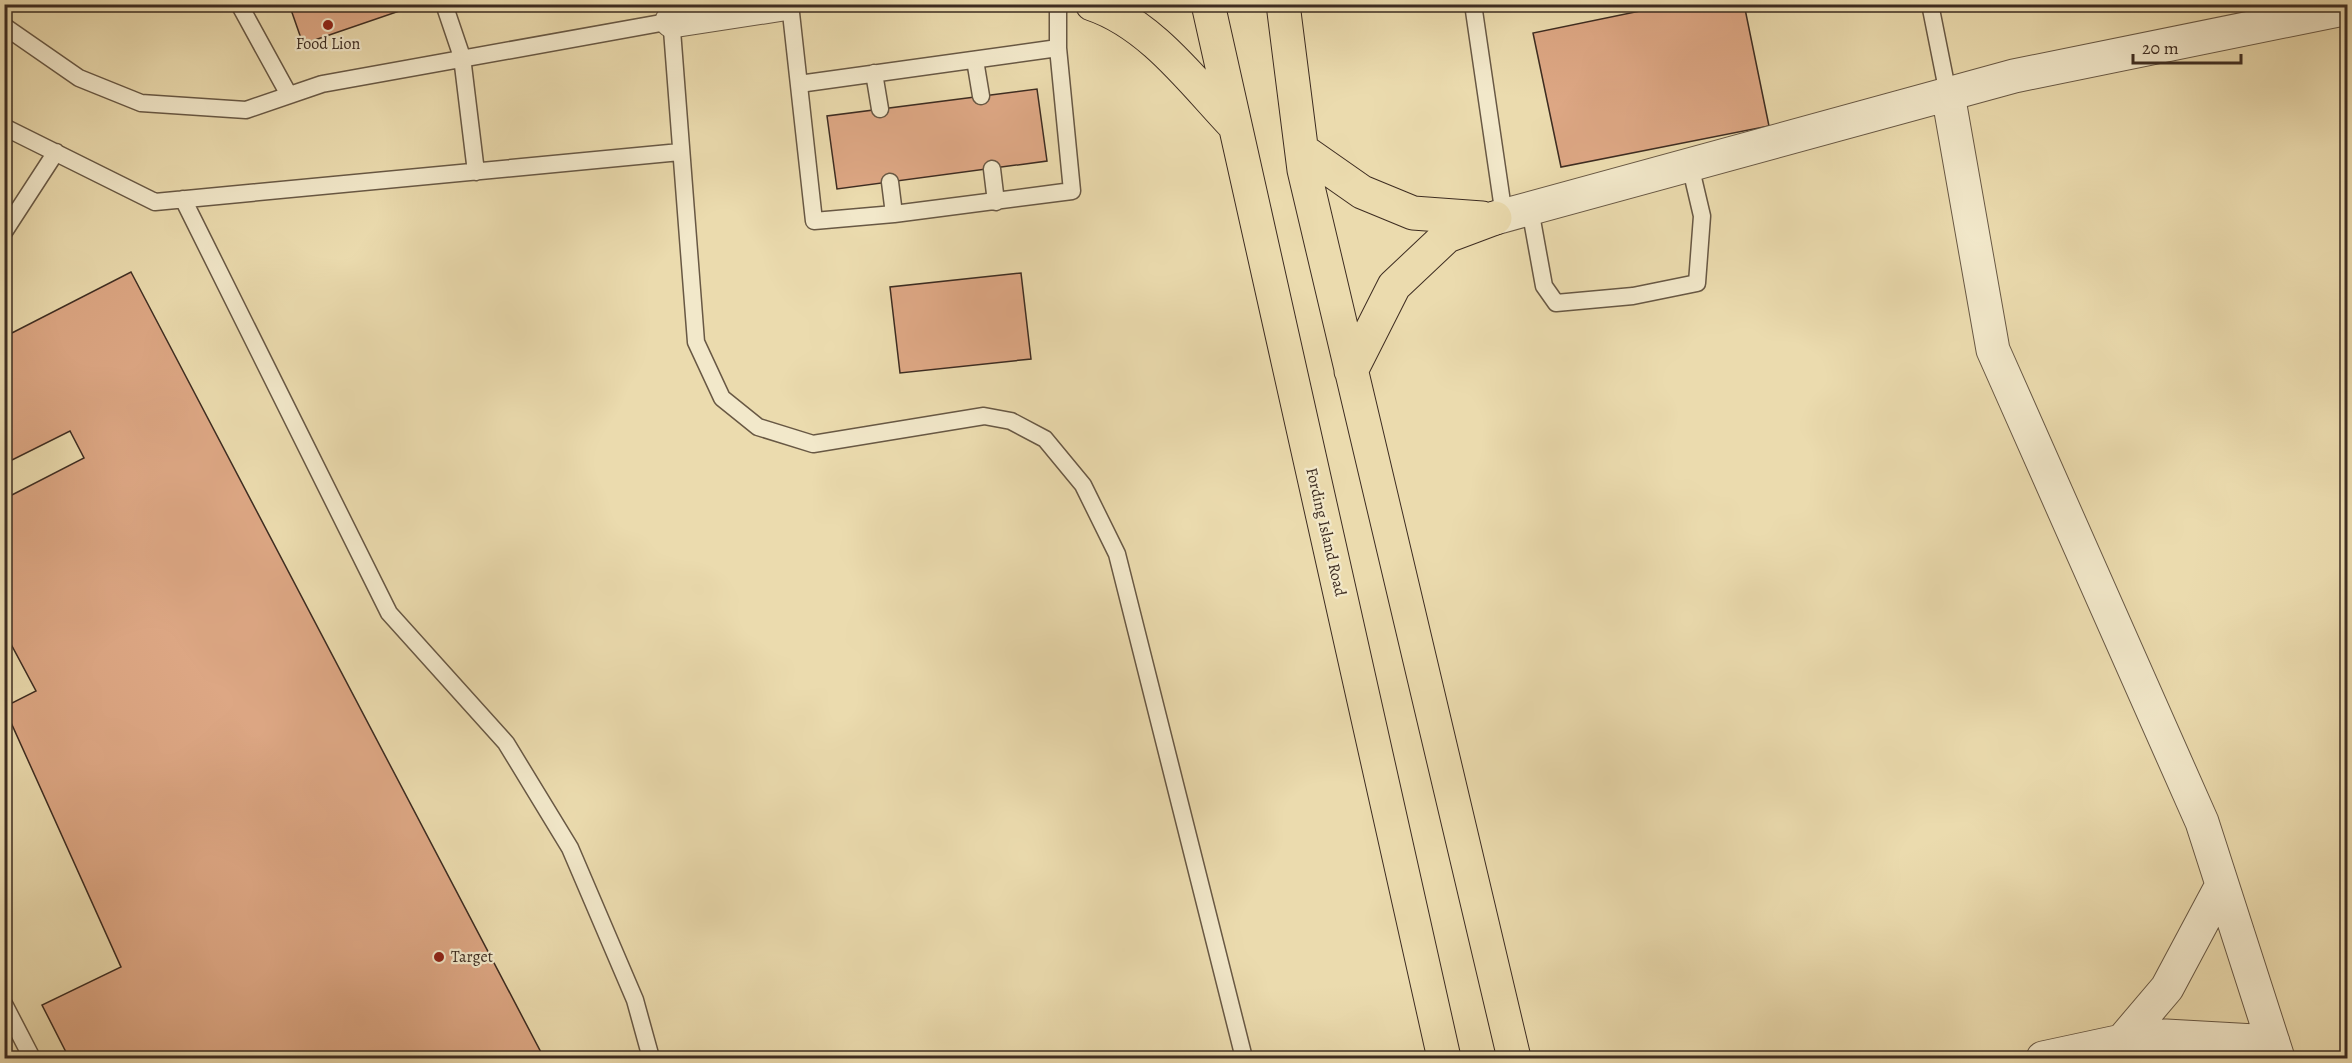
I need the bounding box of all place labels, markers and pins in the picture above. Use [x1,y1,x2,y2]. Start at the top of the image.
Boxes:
marker: Food Lion [321,18,335,32]
place label: Food Lion [296,33,360,55]
place label: Target [451,946,493,968]
marker: Target [432,950,446,964]

